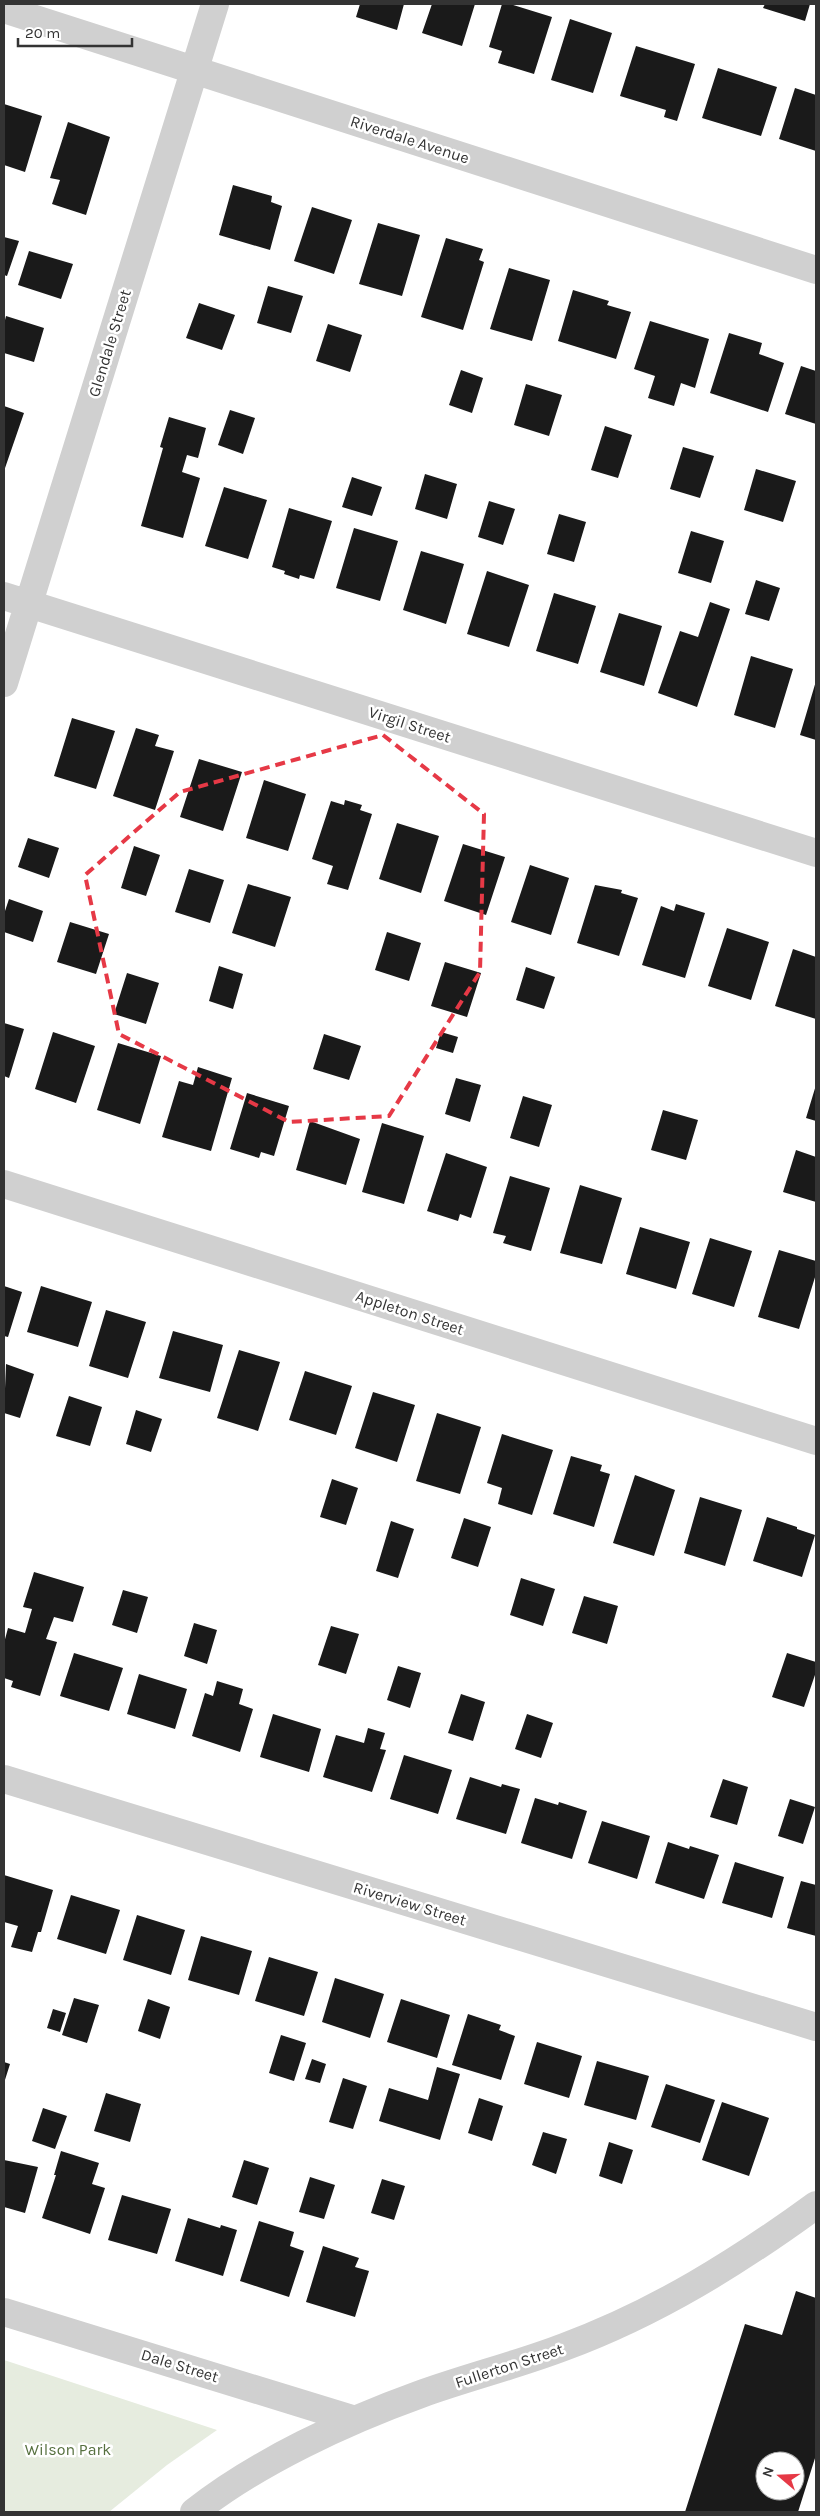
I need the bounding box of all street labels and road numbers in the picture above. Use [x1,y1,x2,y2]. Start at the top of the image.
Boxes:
street label: Riverdale Avenue [348,111,472,168]
street label: Glendale Street [84,287,135,399]
street label: Virgil Street [366,702,453,747]
street label: Appleton Street [353,1286,466,1339]
street label: Riverview Street [351,1877,469,1930]
street label: Fullerton Street [453,2339,566,2392]
street label: Dale Street [139,2345,221,2386]

